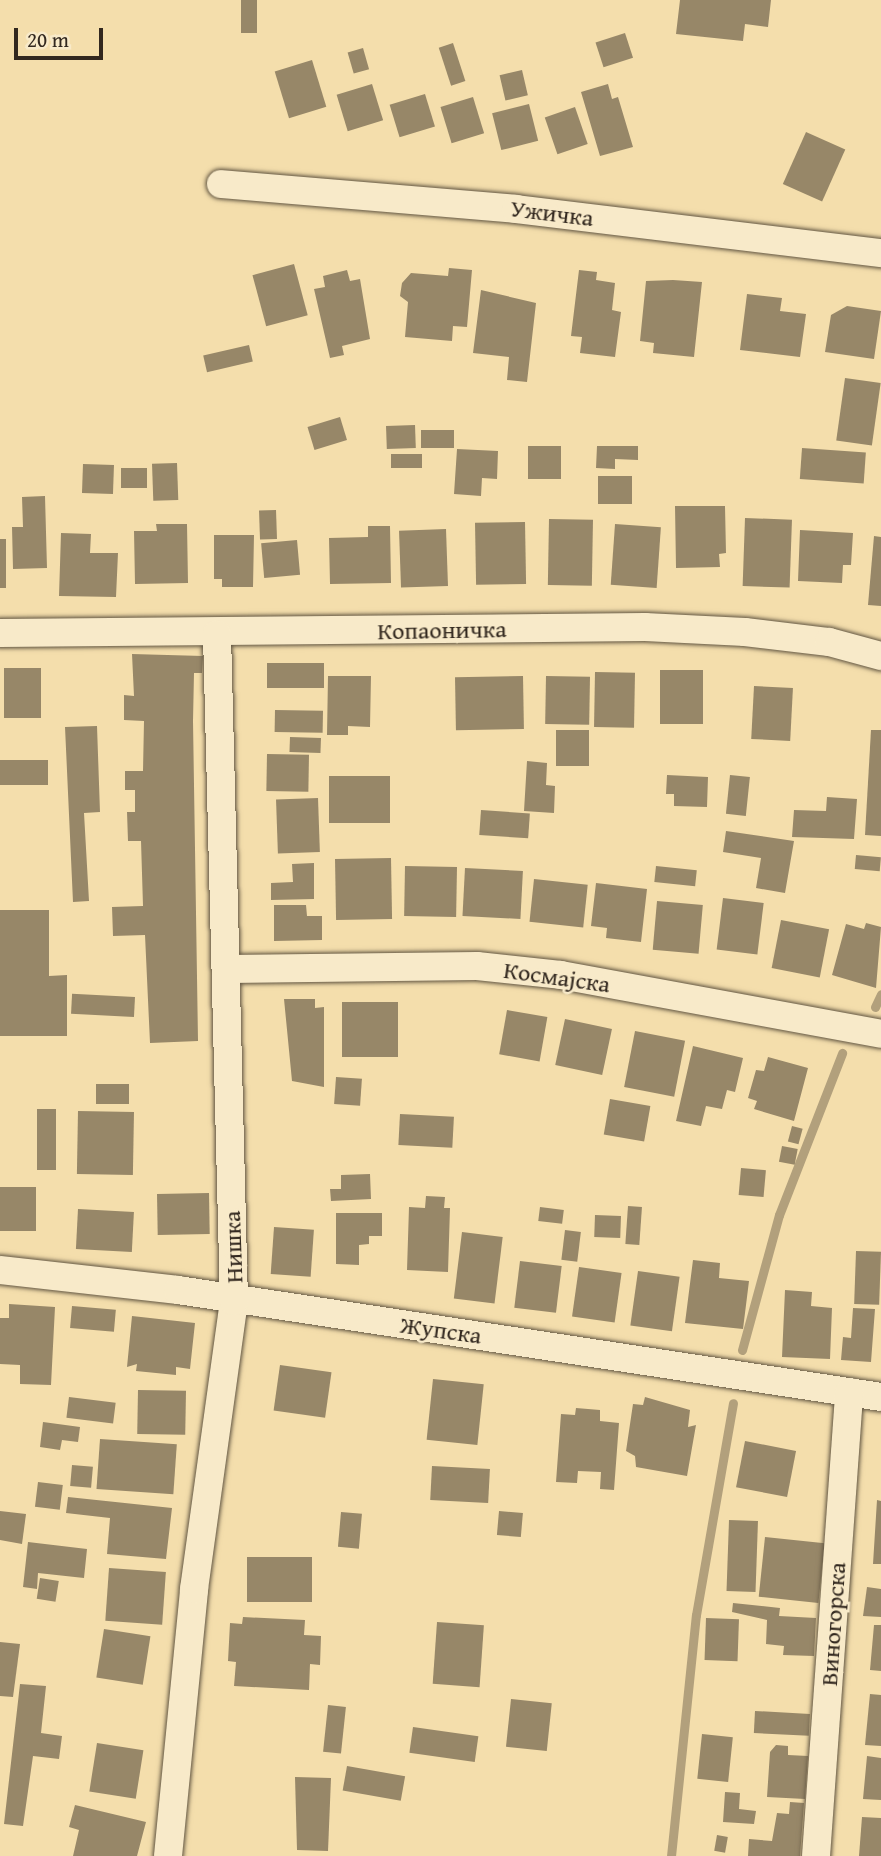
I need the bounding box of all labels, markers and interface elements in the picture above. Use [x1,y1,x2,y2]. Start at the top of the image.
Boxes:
scale bar [18,14,107,58]
text: 20 m [27,24,69,55]
street label: Ужичка [509,194,595,232]
street label: Копаоничка [377,614,507,646]
street label: Космајска [502,955,612,999]
street label: Нишка [217,1210,249,1284]
street label: Жупска [399,1310,483,1350]
street label: Виногорска [814,1561,852,1687]

